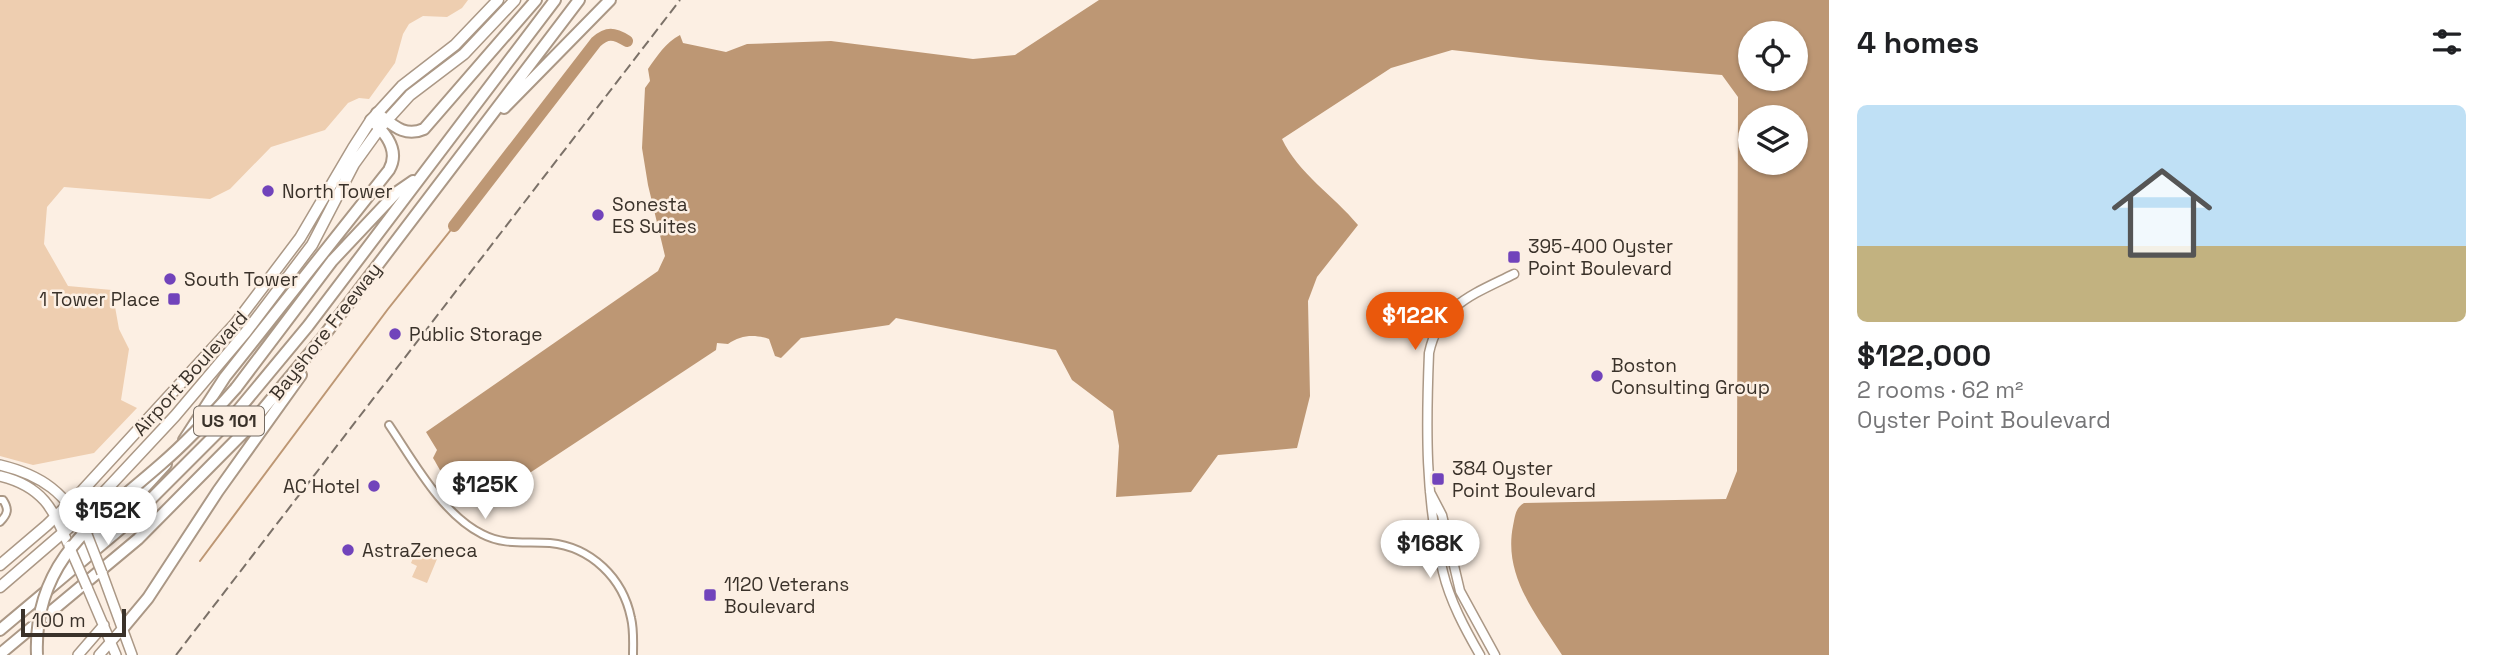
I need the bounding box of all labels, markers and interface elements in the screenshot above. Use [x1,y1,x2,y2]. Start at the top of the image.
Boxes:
map controls [1738,21,1808,175]
button: locate [1738,21,1808,91]
text: 4 homes [1857,23,1979,62]
icon: filters [2428,23,2466,61]
button: layers [1738,105,1808,175]
icon: home [2099,150,2225,276]
place label: North Tower [282,179,393,204]
marker: North Tower [260,183,276,199]
place label: Sonesta ES Suites [612,192,697,239]
marker: Sonesta ES Suites [590,207,606,223]
place label: 395-400 Oyster Point Boulevard [1528,234,1673,281]
marker: 395-400 Oyster Point Boulevard [1506,249,1522,265]
street label: Bayshore Freeway [264,257,387,405]
place label: South Tower [184,267,298,292]
marker: South Tower [162,271,178,287]
place label: 1 Tower Place [39,287,160,312]
marker: 1 Tower Place [166,291,182,307]
pin: $122K [1366,292,1464,352]
text: $122K [1382,300,1448,330]
street label: Airport Boulevard [128,306,253,441]
place label: Public Storage [409,322,543,347]
marker: Public Storage [387,326,403,342]
text: $122,000 [1857,336,1991,375]
place label: Boston Consulting Group [1611,353,1770,400]
marker: Boston Consulting Group [1589,368,1605,384]
text: 2 rooms · 62 m² [1857,375,2023,405]
text: Oyster Point Boulevard [1857,405,2111,435]
road number: US 101 [194,407,264,436]
place label: 384 Oyster Point Boulevard [1452,456,1596,503]
pin: $125K [436,462,534,521]
text: $125K [452,469,518,499]
marker: 384 Oyster Point Boulevard [1430,471,1446,487]
place label: AC Hotel [283,474,360,499]
marker: AC Hotel [366,478,382,494]
pin: $152K [59,488,157,547]
text: $152K [75,495,141,525]
pin: $168K [1381,520,1479,580]
text: $168K [1397,528,1463,558]
place label: AstraZeneca [362,538,477,563]
marker: AstraZeneca [340,542,356,558]
place label: 1120 Veterans Boulevard [724,572,849,619]
marker: 1120 Veterans Boulevard [702,587,718,603]
scale bar [21,606,126,638]
text: 100 m [32,608,86,633]

